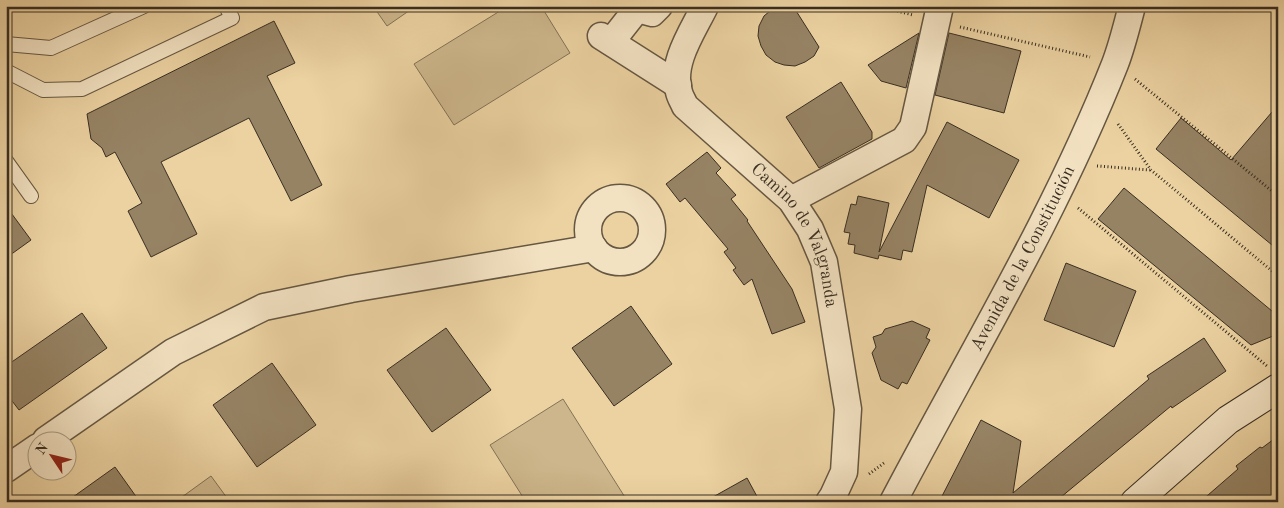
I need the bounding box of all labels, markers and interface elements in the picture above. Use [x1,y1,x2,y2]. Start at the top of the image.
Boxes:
street label: Camino de Valgranda [747,160,840,309]
street label: Avenida de la Constitución [967,163,1078,354]
north arrow [28,430,78,480]
text: N [33,440,51,458]

